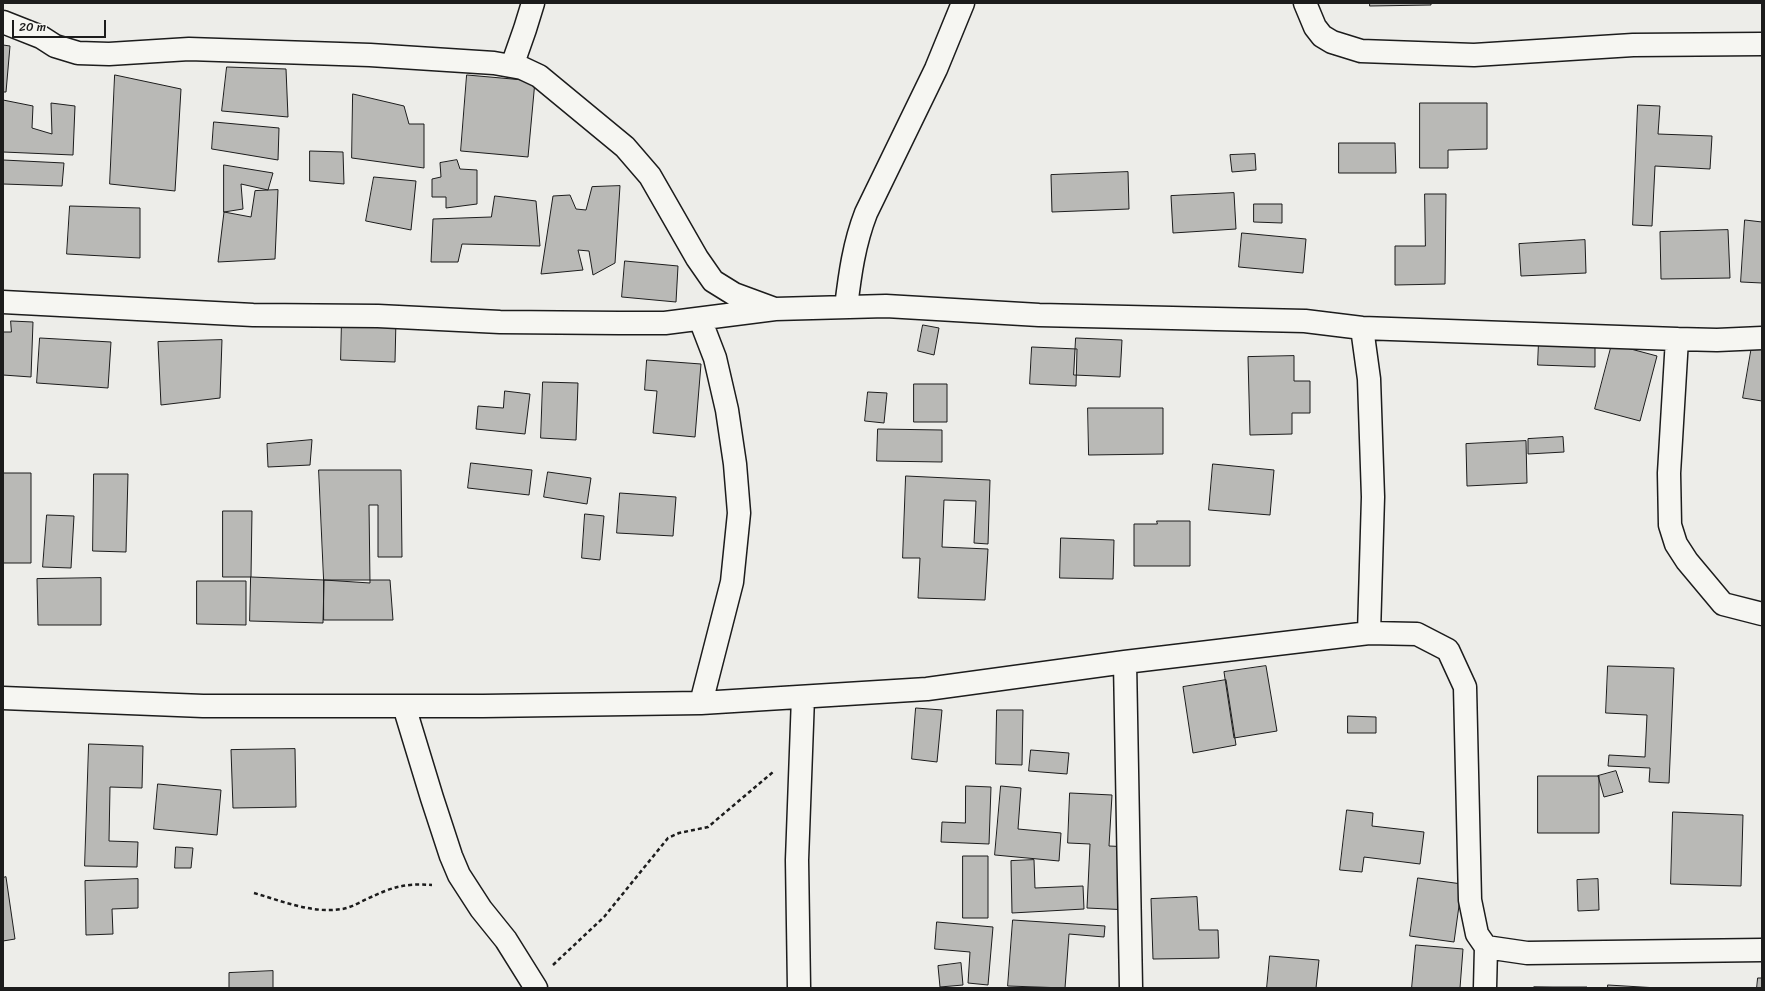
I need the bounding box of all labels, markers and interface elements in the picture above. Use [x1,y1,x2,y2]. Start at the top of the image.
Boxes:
scale bar [14,12,108,38]
text: 20 m [19,16,46,38]

